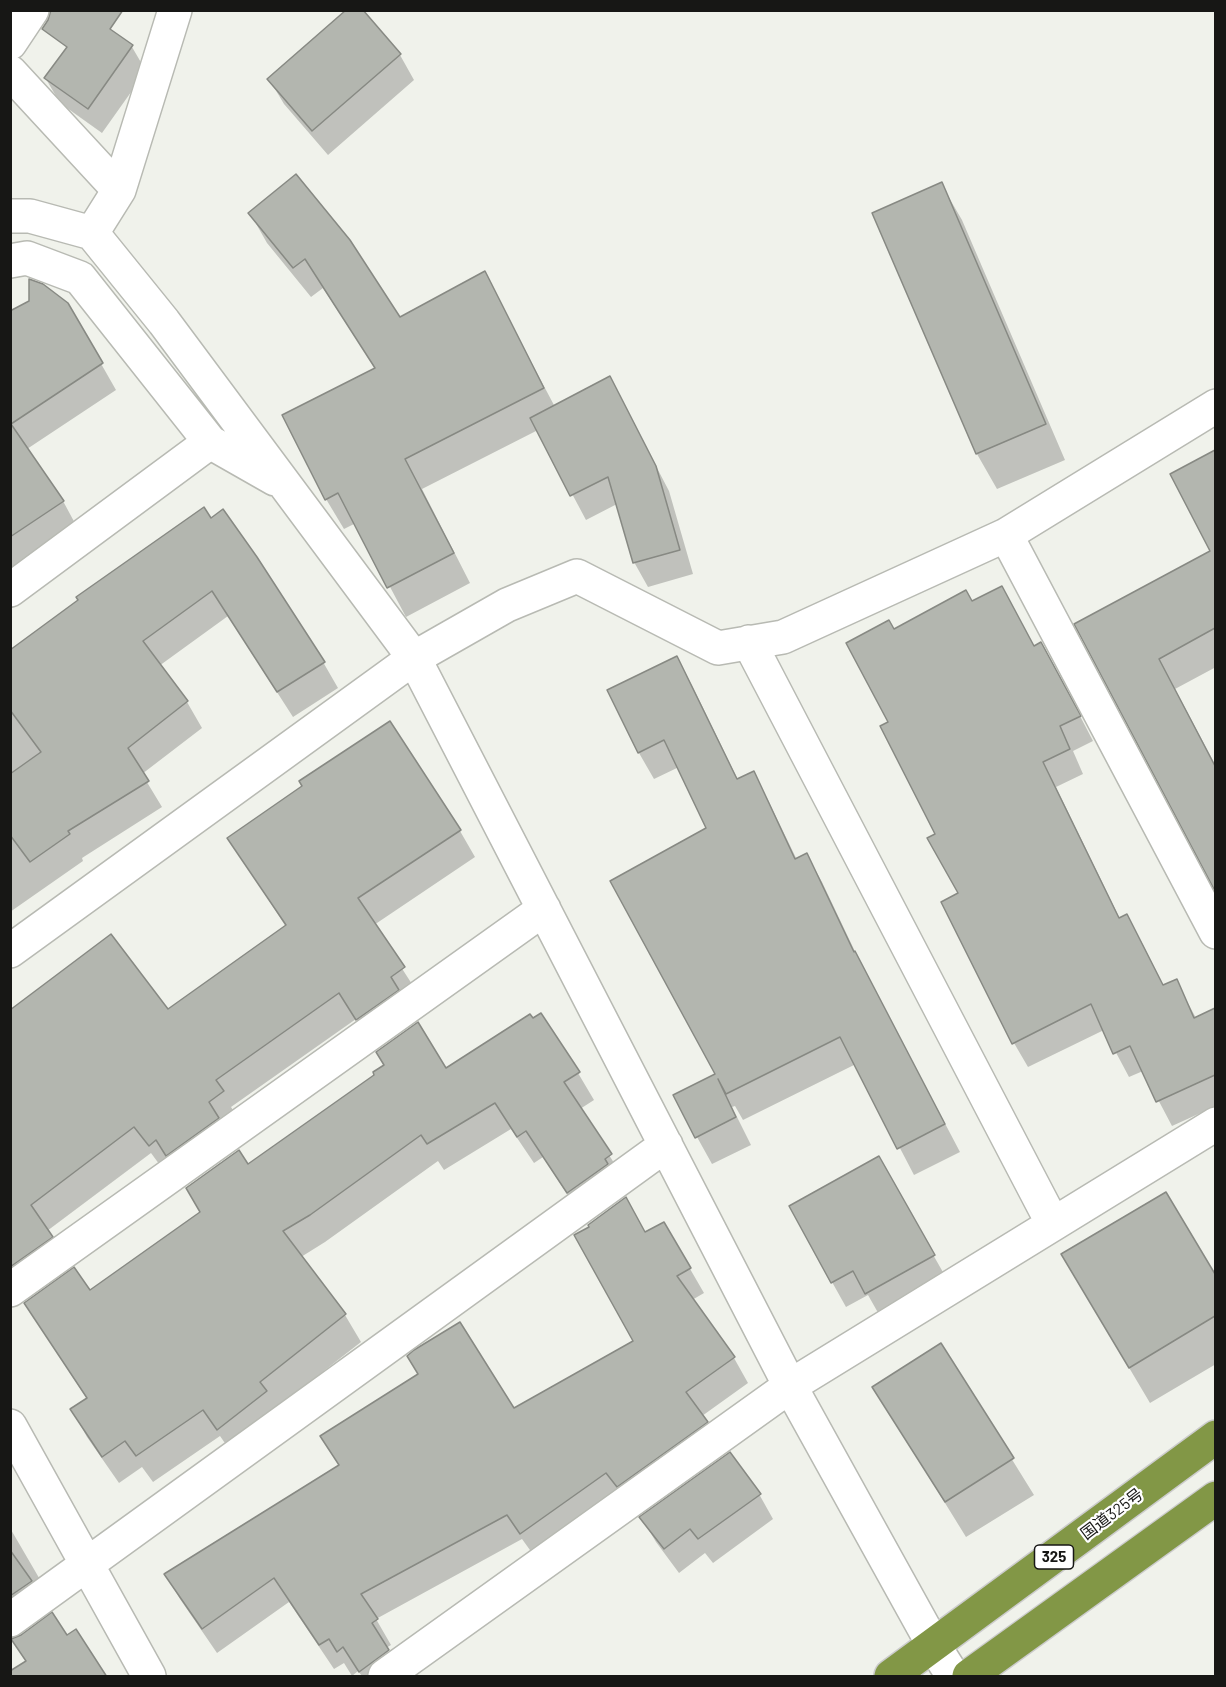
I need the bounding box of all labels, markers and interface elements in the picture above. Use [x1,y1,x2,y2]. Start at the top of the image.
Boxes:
street label: 国道325号 [1077,1484,1147,1544]
road number: 325 [1034,1545,1074,1569]

